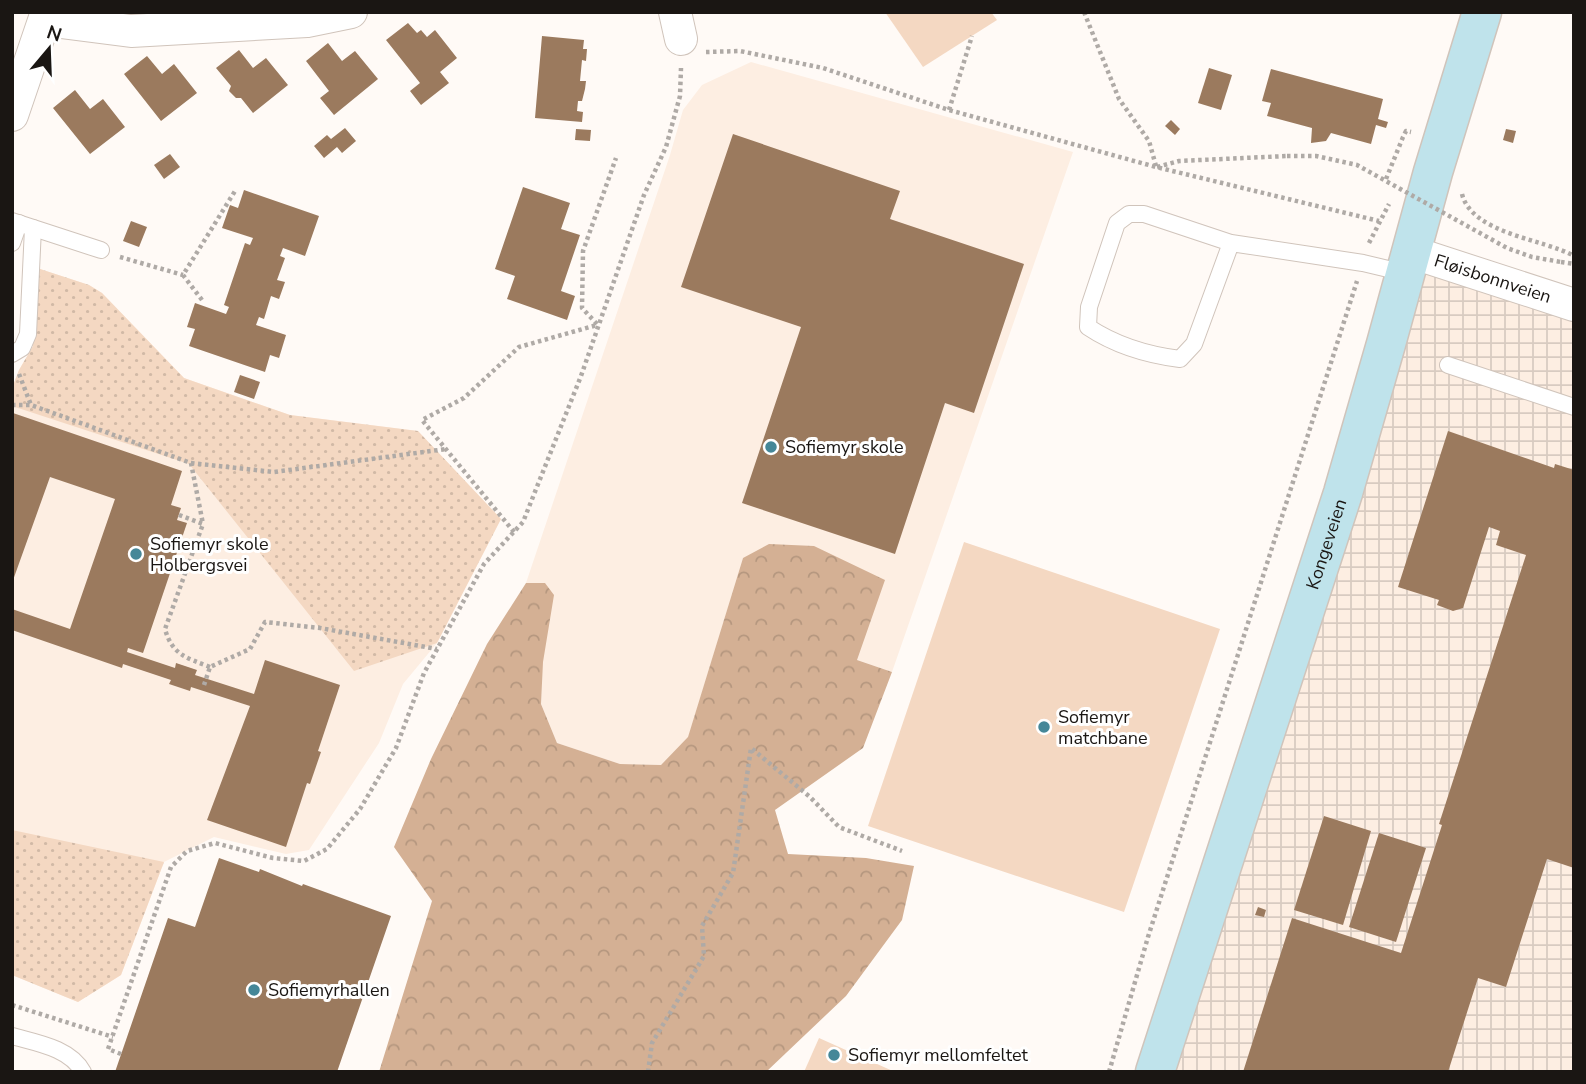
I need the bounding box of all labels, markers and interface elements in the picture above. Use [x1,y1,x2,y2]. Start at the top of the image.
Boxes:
north arrow [14,14,84,84]
text: N [43,19,65,48]
street label: Fløisbonnveien [1431,248,1554,309]
place label: Sofiemyr skole [785,435,904,459]
marker: Sofiemyr skole [763,439,779,455]
street label: Kongeveien [1300,496,1352,593]
place label: Sofiemyr skole Holbergsvei [150,532,269,577]
marker: Sofiemyr skole Holbergsvei [128,546,144,562]
place label: Sofiemyr matchbane [1058,705,1148,750]
marker: Sofiemyr matchbane [1036,719,1052,735]
place label: Sofiemyrhallen [268,978,390,1002]
marker: Sofiemyrhallen [246,982,262,998]
place label: Sofiemyr mellomfeltet [848,1043,1028,1067]
marker: Sofiemyr mellomfeltet [826,1047,842,1063]

